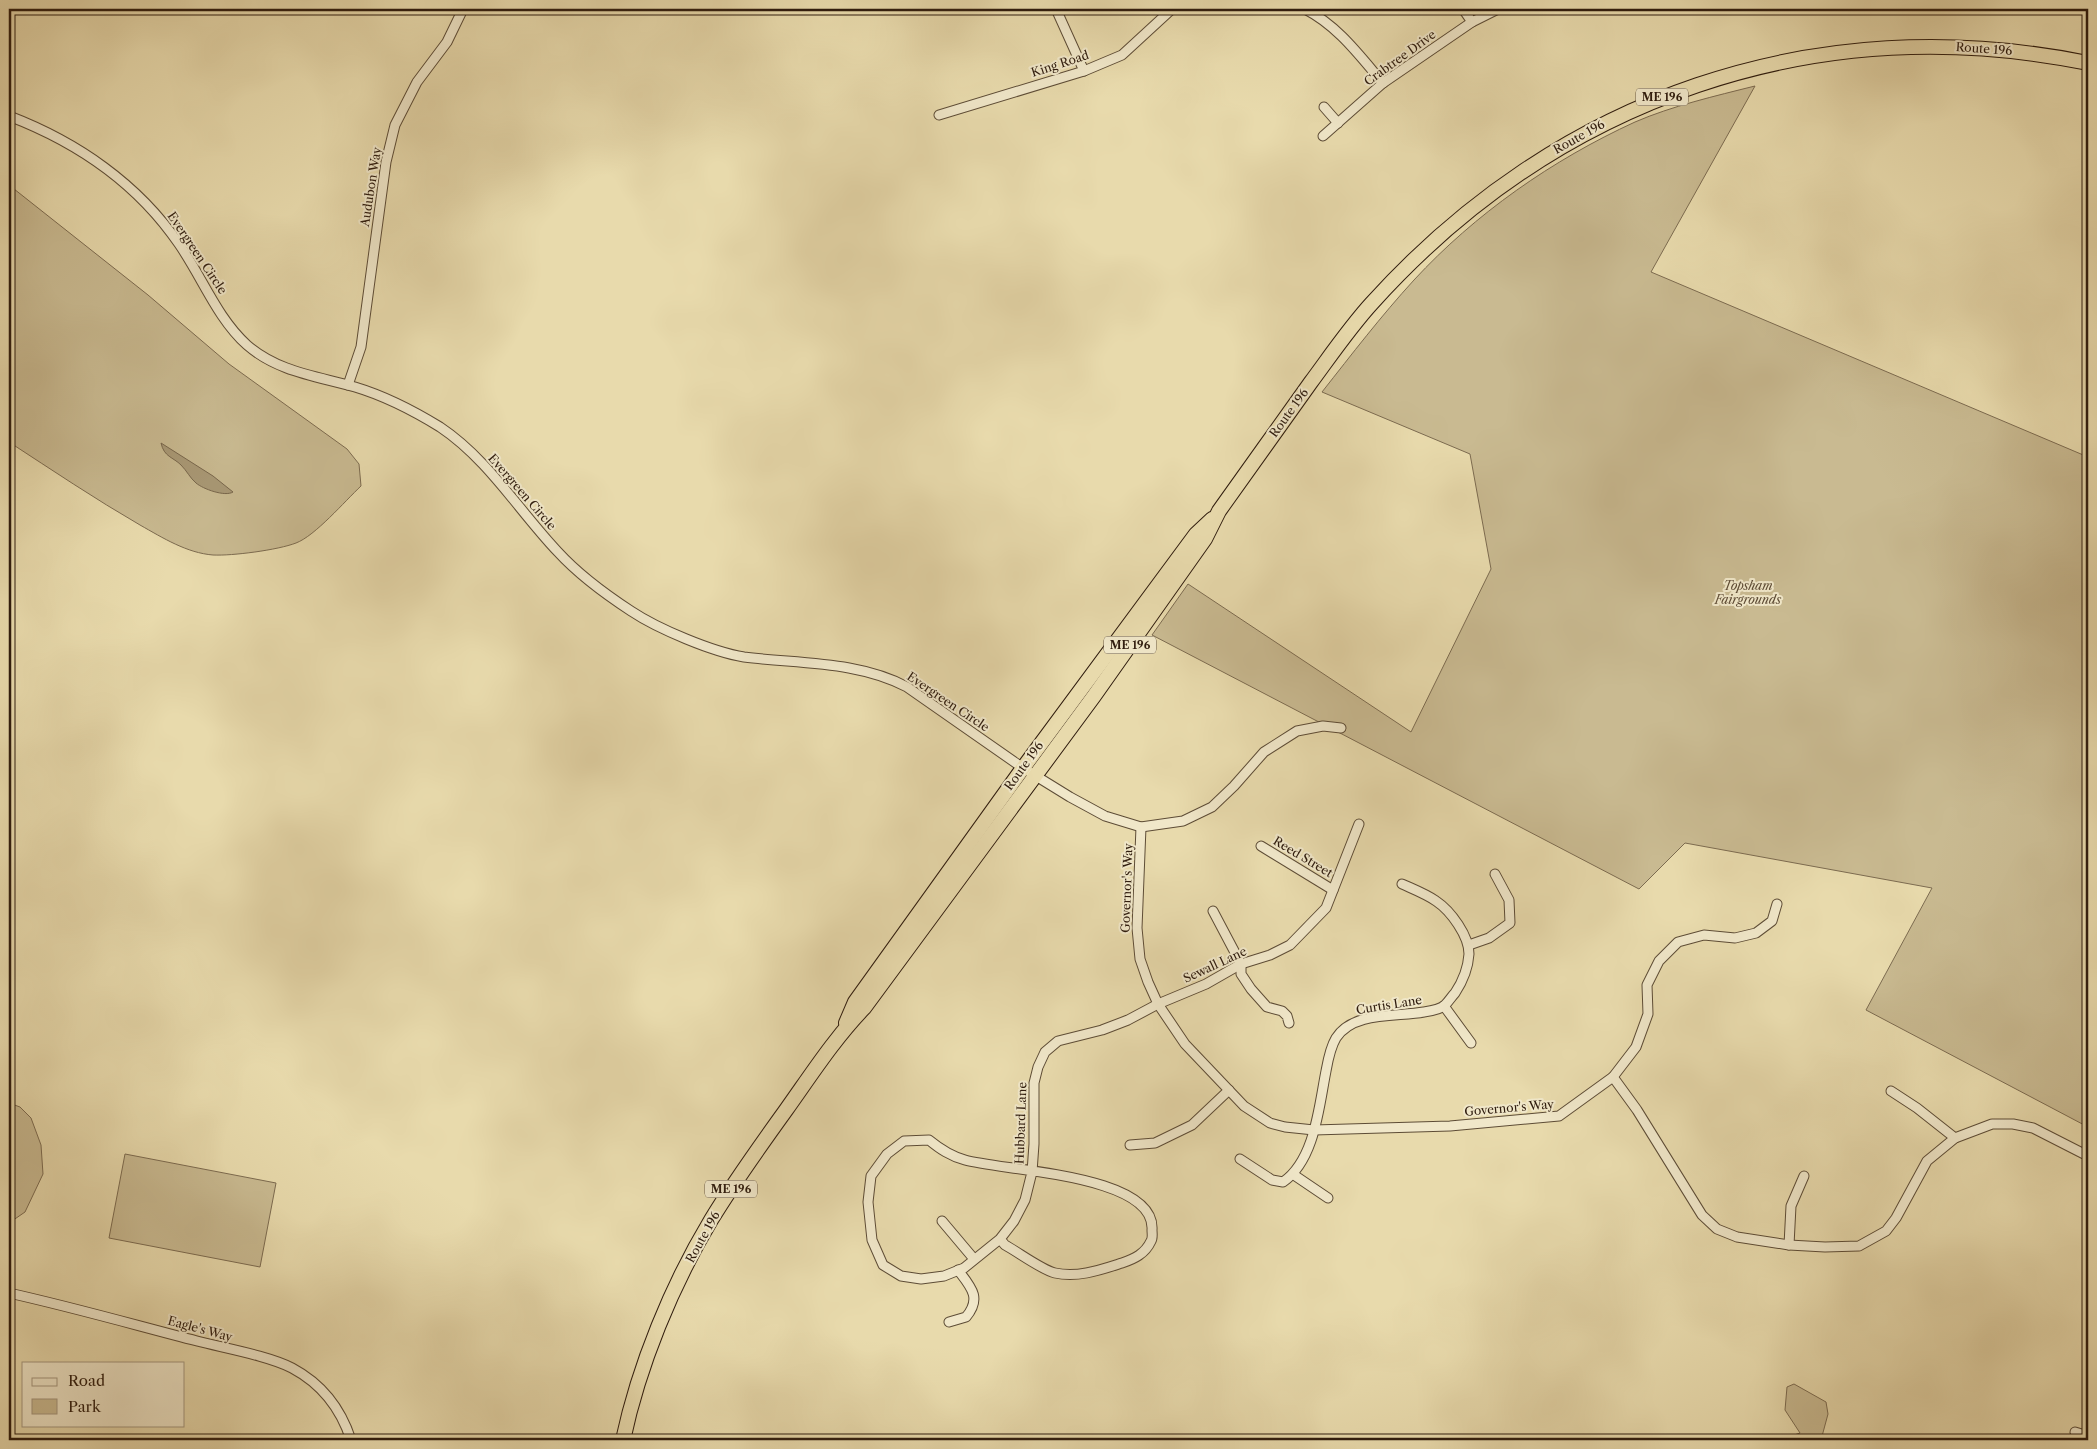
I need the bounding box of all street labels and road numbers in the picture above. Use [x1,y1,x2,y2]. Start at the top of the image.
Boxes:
street label: Crabtree Drive [1361,26,1439,89]
street label: Route 196 [1955,39,2013,58]
street label: King Road [1029,47,1091,80]
road number: ME 196 [1636,88,1688,105]
street label: Route 196 [1550,116,1607,157]
street label: Audubon Way [357,146,384,229]
street label: Evergreen Circle [164,209,231,297]
street label: Route 196 [1266,385,1311,440]
street label: Evergreen Circle [485,451,560,533]
road number: ME 196 [1104,636,1156,654]
street label: Evergreen Circle [904,669,992,735]
street label: Route 196 [1001,738,1046,793]
street label: Reed Street [1271,833,1336,881]
street label: Governor's Way [1117,843,1136,933]
street label: Sewall Lane [1181,943,1249,986]
street label: Curtis Lane [1355,992,1423,1017]
street label: Hubbard Lane [1012,1081,1029,1164]
street label: Governor's Way [1464,1096,1555,1119]
road number: ME 196 [705,1180,757,1198]
street label: Route 196 [682,1208,723,1265]
street label: Eagle's Way [166,1313,234,1344]

